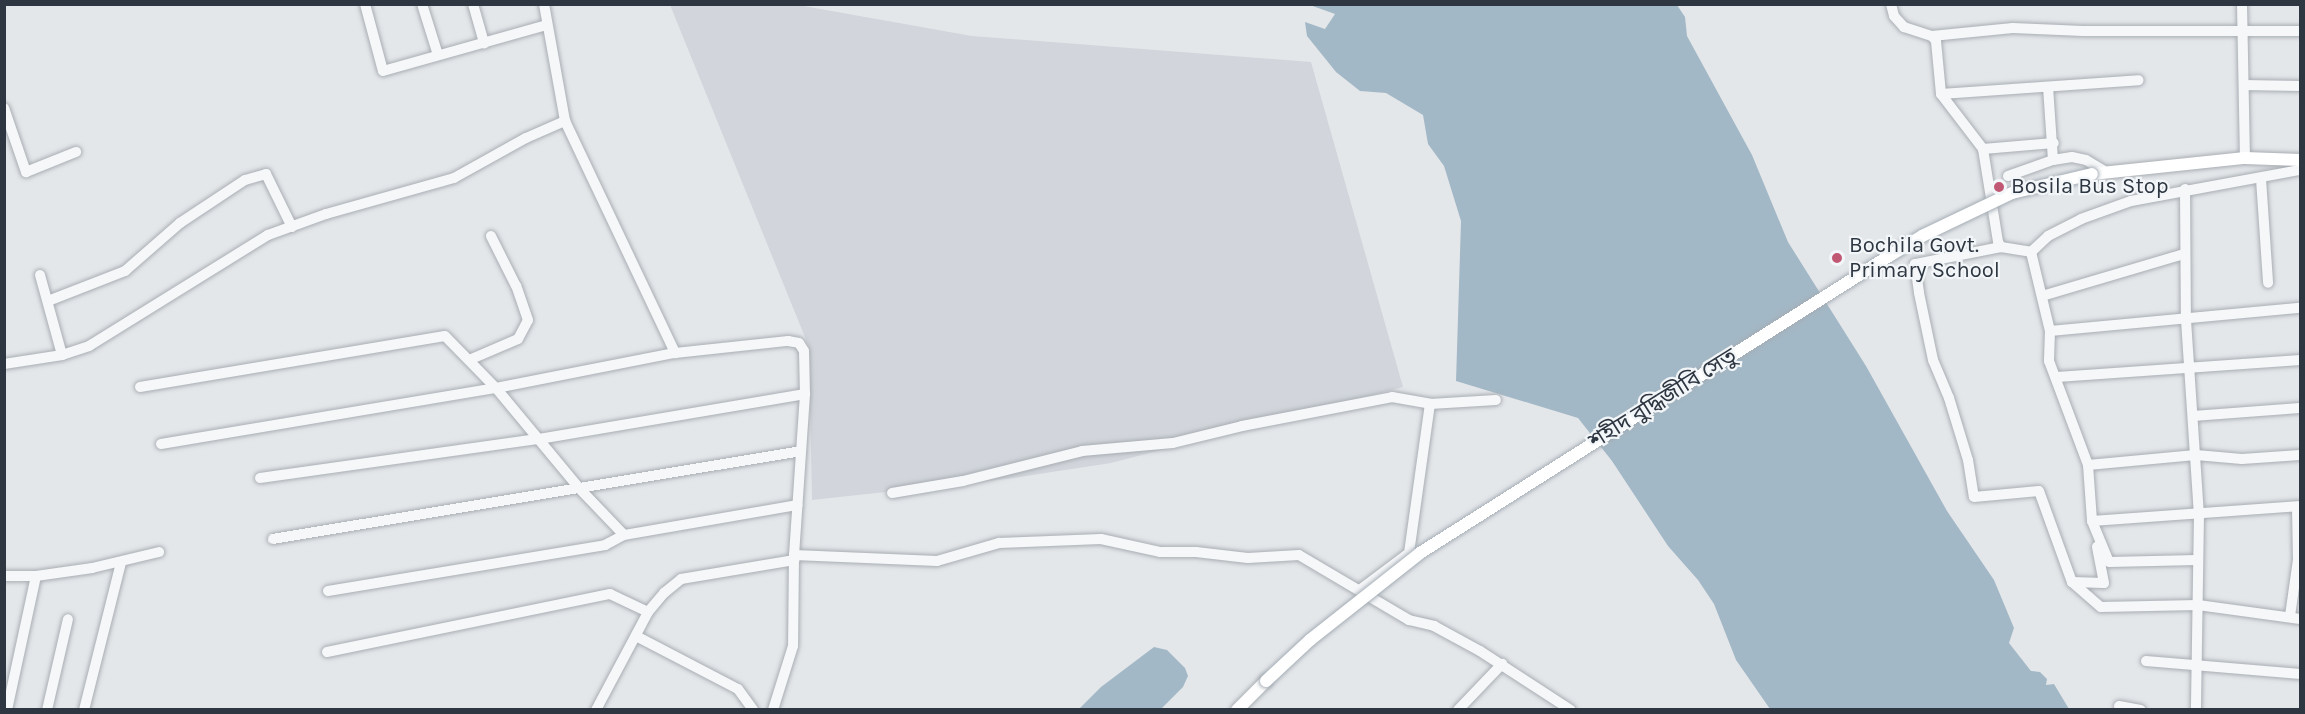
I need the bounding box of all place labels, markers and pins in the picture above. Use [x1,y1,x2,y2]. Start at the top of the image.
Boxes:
place label: Bosila Bus Stop [2011,174,2169,200]
marker: Bosila Bus Stop [1992,180,2006,194]
place label: Bochila Govt. Primary School [1849,232,2000,284]
marker: Bochila Govt. Primary School [1830,251,1844,265]

